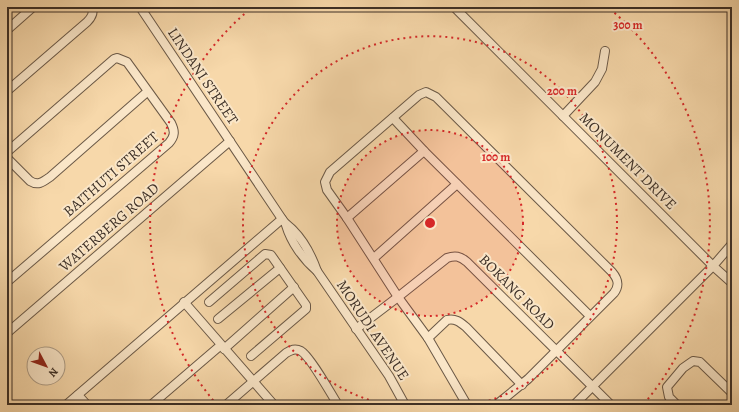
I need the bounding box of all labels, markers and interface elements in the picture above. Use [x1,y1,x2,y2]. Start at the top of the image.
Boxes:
text: 300 m [613,17,643,33]
street label: LINDANI STREET [163,24,243,129]
text: 200 m [547,83,577,99]
street label: MONUMENT DRIVE [575,108,681,214]
street label: BAITHUTI STREET [59,126,164,221]
text: 100 m [482,149,510,165]
street label: WATERBERG ROAD [54,178,163,277]
centre of rings [423,216,437,230]
street label: BOKANG ROAD [475,250,559,334]
street label: MORUDI AVENUE [332,276,414,384]
north arrow [26,346,66,386]
text: N [45,364,61,380]

